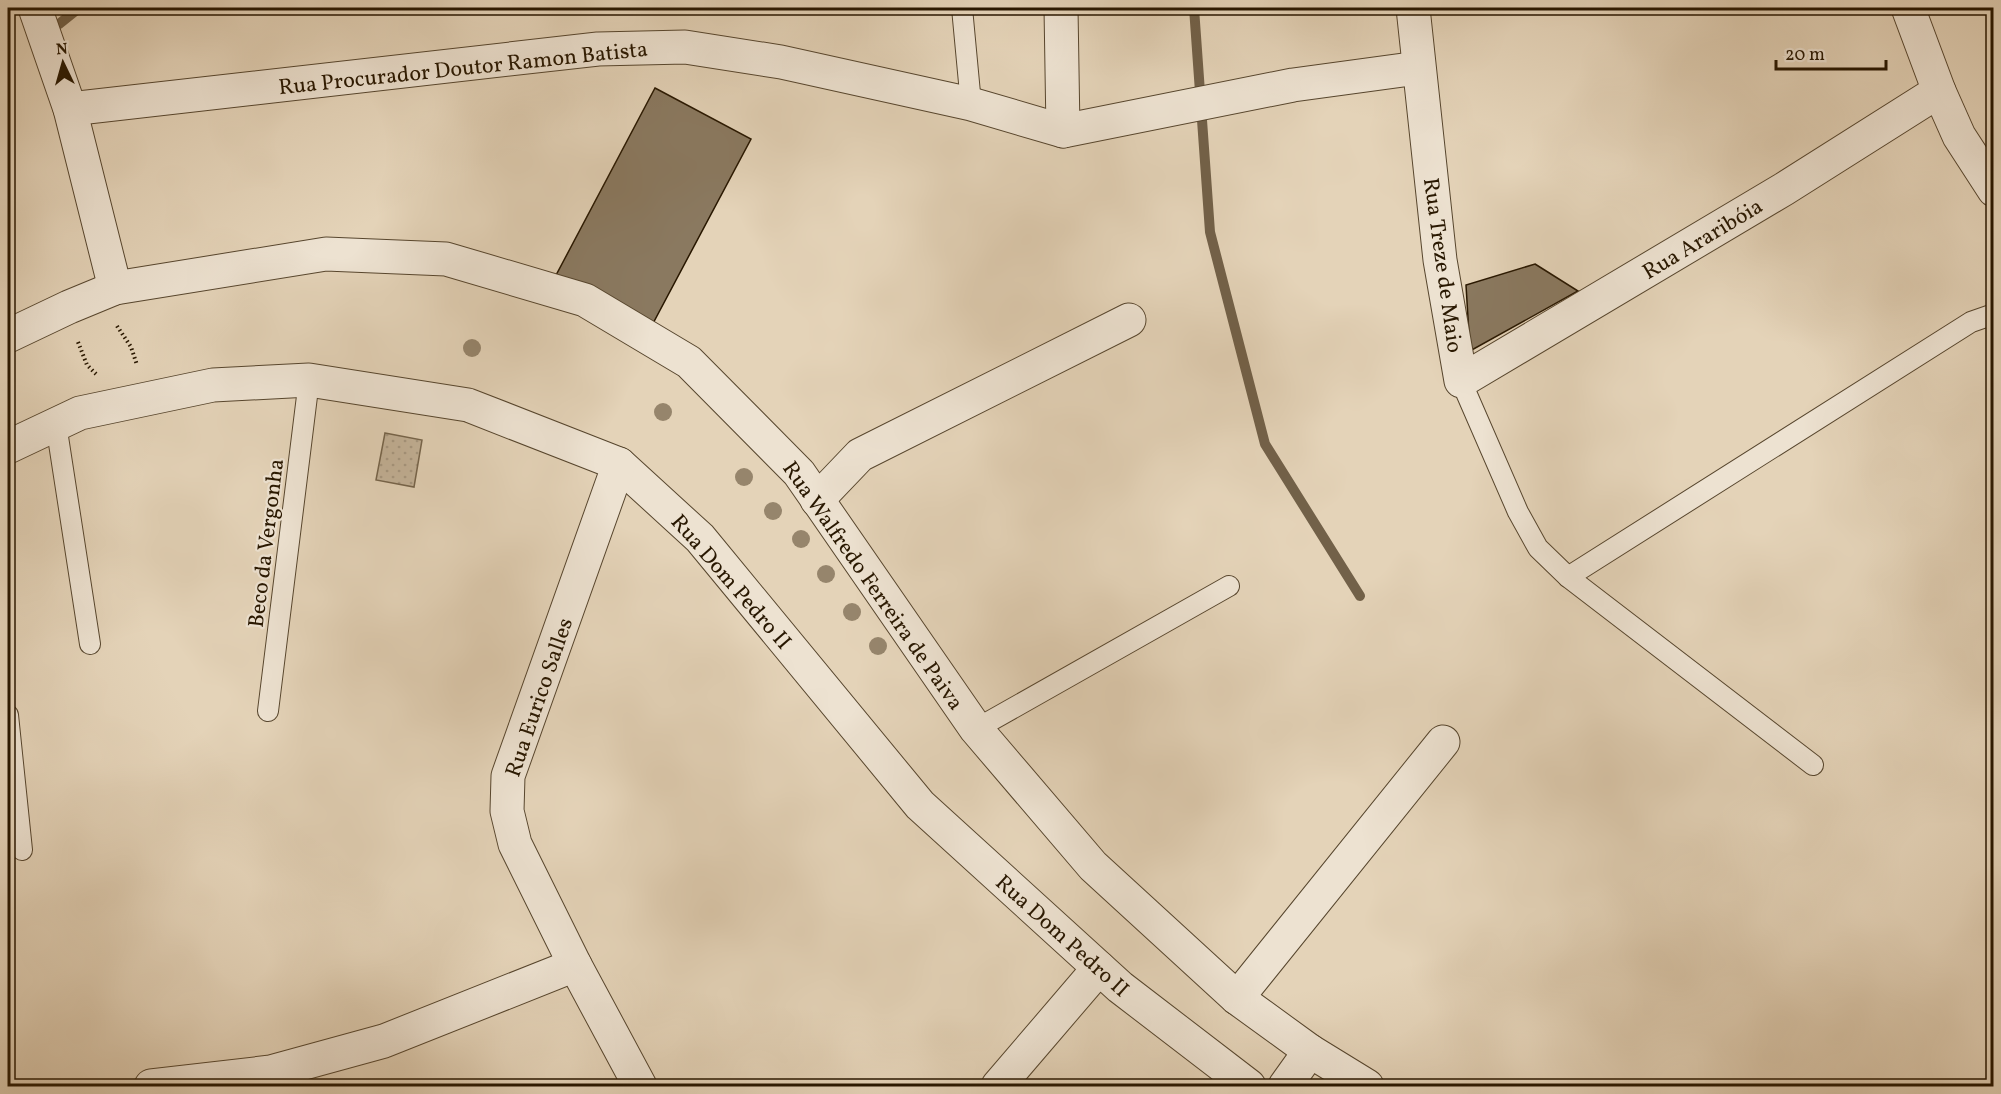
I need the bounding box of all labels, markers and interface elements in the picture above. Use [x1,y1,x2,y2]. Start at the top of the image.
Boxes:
north arrow [33,33,93,93]
scale bar [1776,33,1886,71]
street label: Rua Procurador Doutor Ramon Batista [277,35,649,104]
text: N [55,39,69,62]
text: 20 m [1785,43,1825,68]
street label: Rua Treze de Maio [1414,176,1469,355]
street label: Rua Araribóia [1637,192,1769,288]
street label: Rua Walfredo Ferreira de Paiva [774,456,970,717]
street label: Beco da Vergonha [242,457,293,630]
street label: Rua Dom Pedro II [662,508,798,657]
street label: Rua Eurico Salles [499,614,582,781]
street label: Rua Dom Pedro II [988,868,1135,1005]

